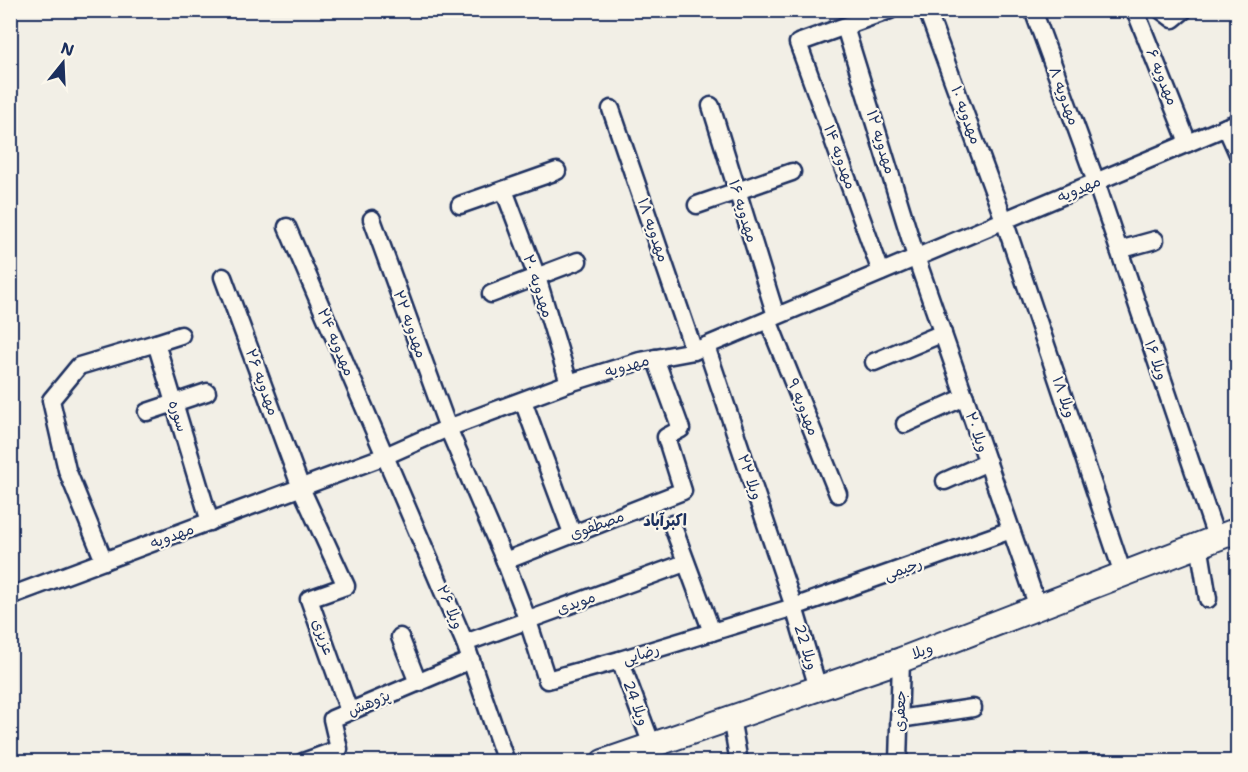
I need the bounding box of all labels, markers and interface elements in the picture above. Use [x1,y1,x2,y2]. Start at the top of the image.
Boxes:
north arrow [33,33,93,93]
text: N [58,37,77,61]
street label: مهدویه ۶ [1142,46,1182,108]
street label: مهدویه ۸ [1044,64,1084,128]
street label: مهدویه ۱۰ [946,83,986,147]
street label: مهدویه ۱۲ [862,108,900,176]
street label: مهدویه ۱۴ [819,122,861,192]
street label: مهدویه [1054,171,1104,207]
street label: مهدویه ۱۶ [724,177,762,245]
street label: مهدویه ۱۸ [633,195,673,265]
street label: مهدویه ۲۰ [518,252,558,320]
street label: مهدویه ۲۲ [389,287,431,361]
street label: مهدویه ۲۴ [313,305,359,379]
street label: ویلا ۱۶ [1140,337,1172,383]
street label: مهدویه ۲۶ [241,346,283,418]
street label: مهدویه [602,350,652,382]
street label: ویلا ۱۸ [1048,374,1080,420]
street label: مهدویه ۹ [783,375,823,439]
street label: سوره [164,398,192,434]
street label: ویلا ۲۰ [961,409,993,455]
street label: ویلا ۲۲ [733,452,767,502]
street label: مصطفوی [567,506,627,544]
district label: اکبرآباد [643,510,687,531]
street label: مهدویه [147,519,197,553]
street label: رحیمی [881,553,925,585]
street label: ویلا ۲۶ [432,582,468,632]
street label: مویدی [554,587,598,619]
street label: عزیزی [307,616,339,658]
street label: ویلا 22 [790,622,822,672]
street label: ویلا [908,638,936,664]
street label: رضایی [620,639,662,669]
street label: ویلا 24 [619,678,653,728]
street label: پژوهش [345,685,393,721]
street label: جعفری [889,690,911,732]

